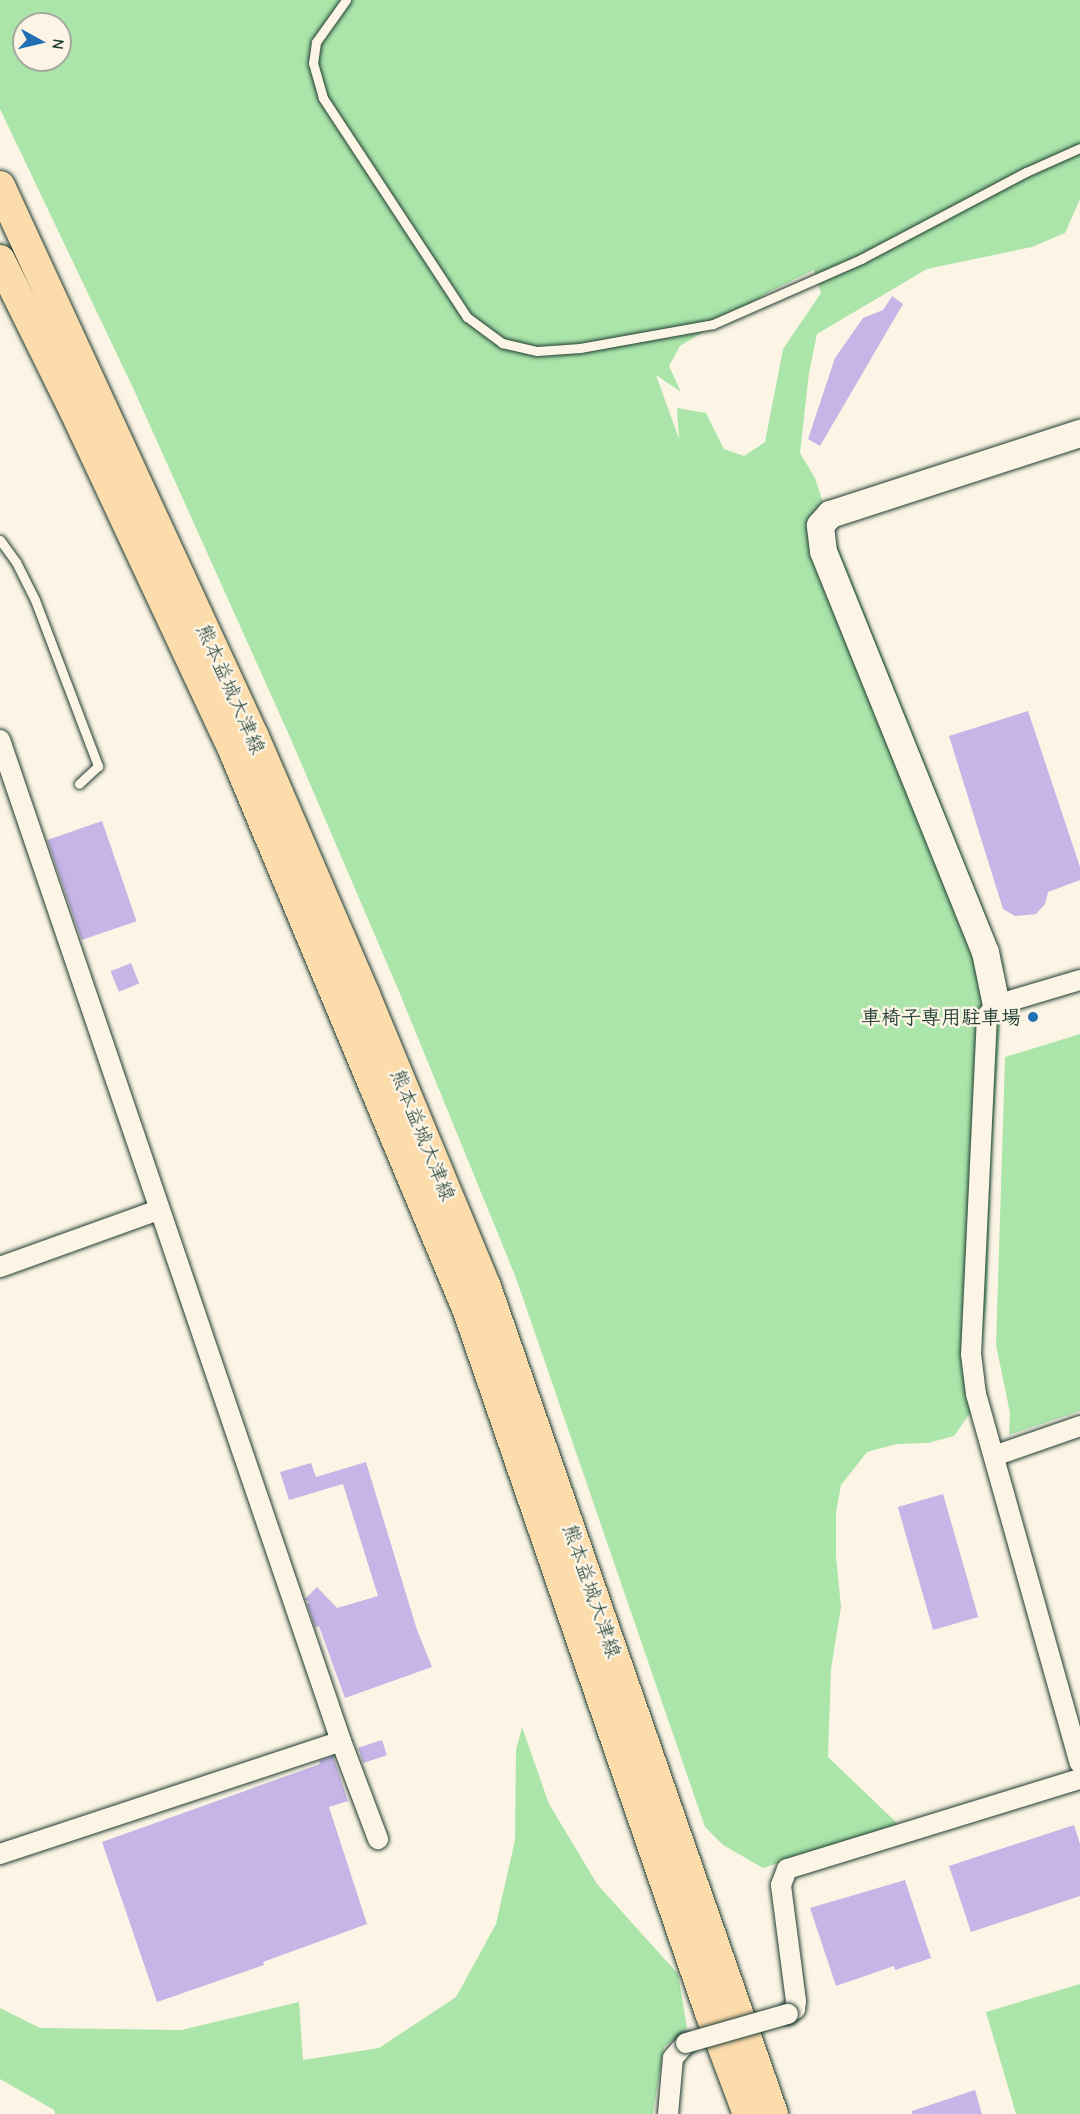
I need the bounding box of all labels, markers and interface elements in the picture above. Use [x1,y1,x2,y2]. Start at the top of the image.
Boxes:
north arrow [12,12,72,72]
text: N [48,38,67,51]
street label: 熊本益城大津線 [192,620,270,758]
place label: 車椅子専用駐車場 [861,1005,1021,1029]
marker: 車椅子専用駐車場 [1026,1010,1040,1024]
street label: 熊本益城大津線 [386,1066,460,1204]
street label: 熊本益城大津線 [558,1521,626,1661]

